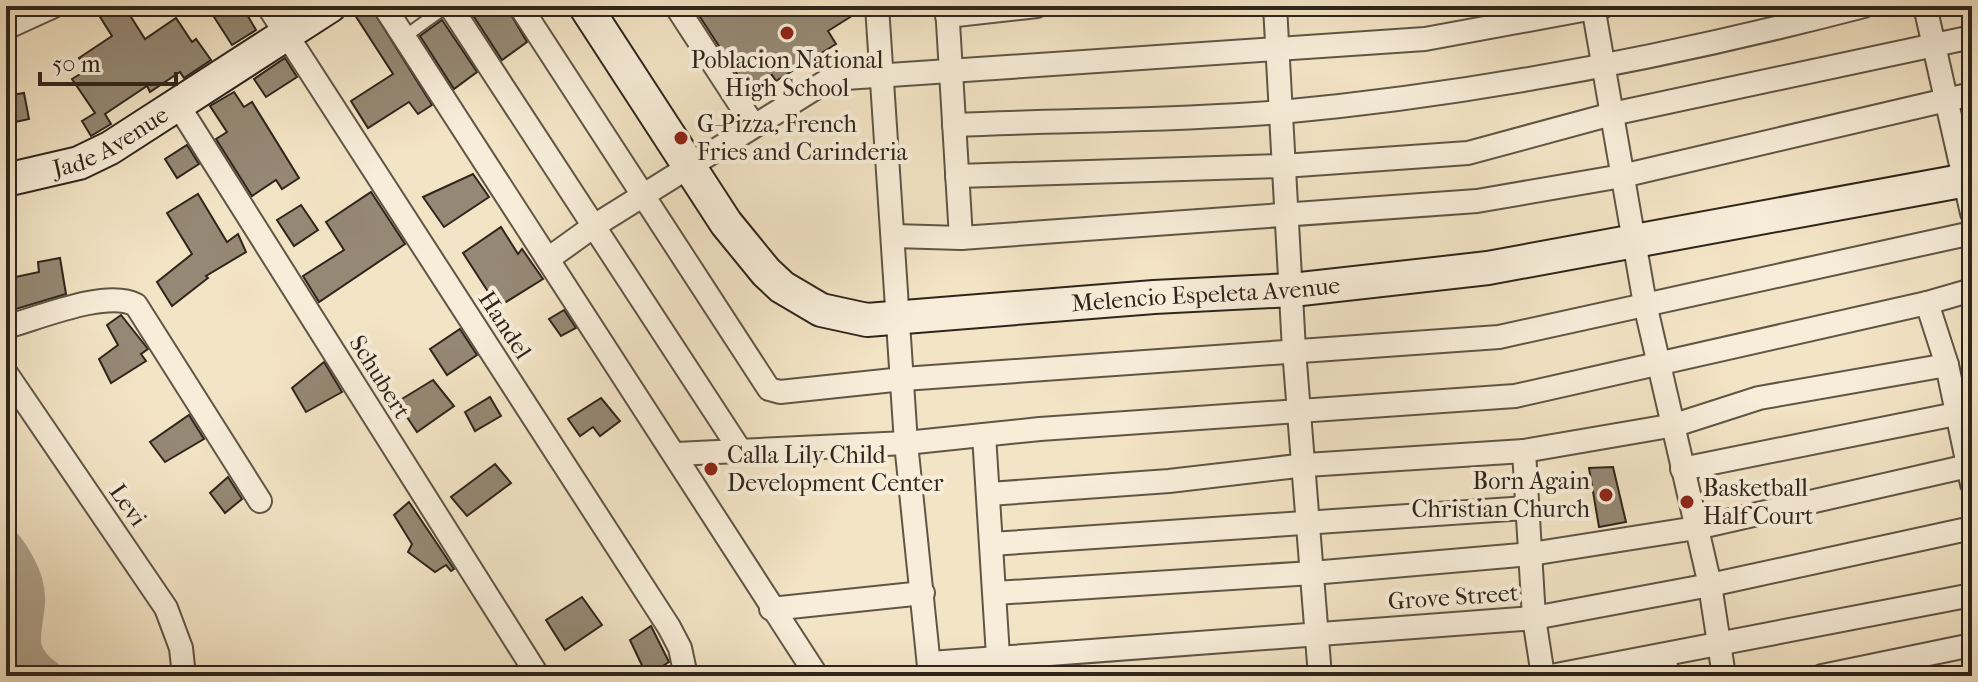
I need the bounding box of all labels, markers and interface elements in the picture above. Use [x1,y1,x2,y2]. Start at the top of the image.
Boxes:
marker: Poblacion National High School [778,24,796,42]
scale bar [40,36,176,86]
place label: Poblacion National High School [691,46,884,102]
text: 50 m [52,50,101,78]
street label: Jade Avenue [48,100,173,183]
place label: G-Pizza, French Fries and Carinderia [697,110,909,166]
marker: G-Pizza, French Fries and Carinderia [672,129,690,147]
street label: Melencio Espeleta Avenue [1070,271,1342,318]
street label: Handel [473,286,537,365]
street label: Schubert [344,330,417,424]
place label: Calla Lily Child Development Center [727,441,944,497]
marker: Calla Lily Child Development Center [702,460,720,478]
place label: Born Again Christian Church [1411,467,1591,523]
place label: Basketball Half Court [1703,474,1814,530]
street label: Levi [104,478,152,532]
marker: Born Again Christian Church [1597,486,1615,504]
marker: Basketball Half Court [1678,493,1696,511]
street label: Grove Street [1387,578,1520,616]

